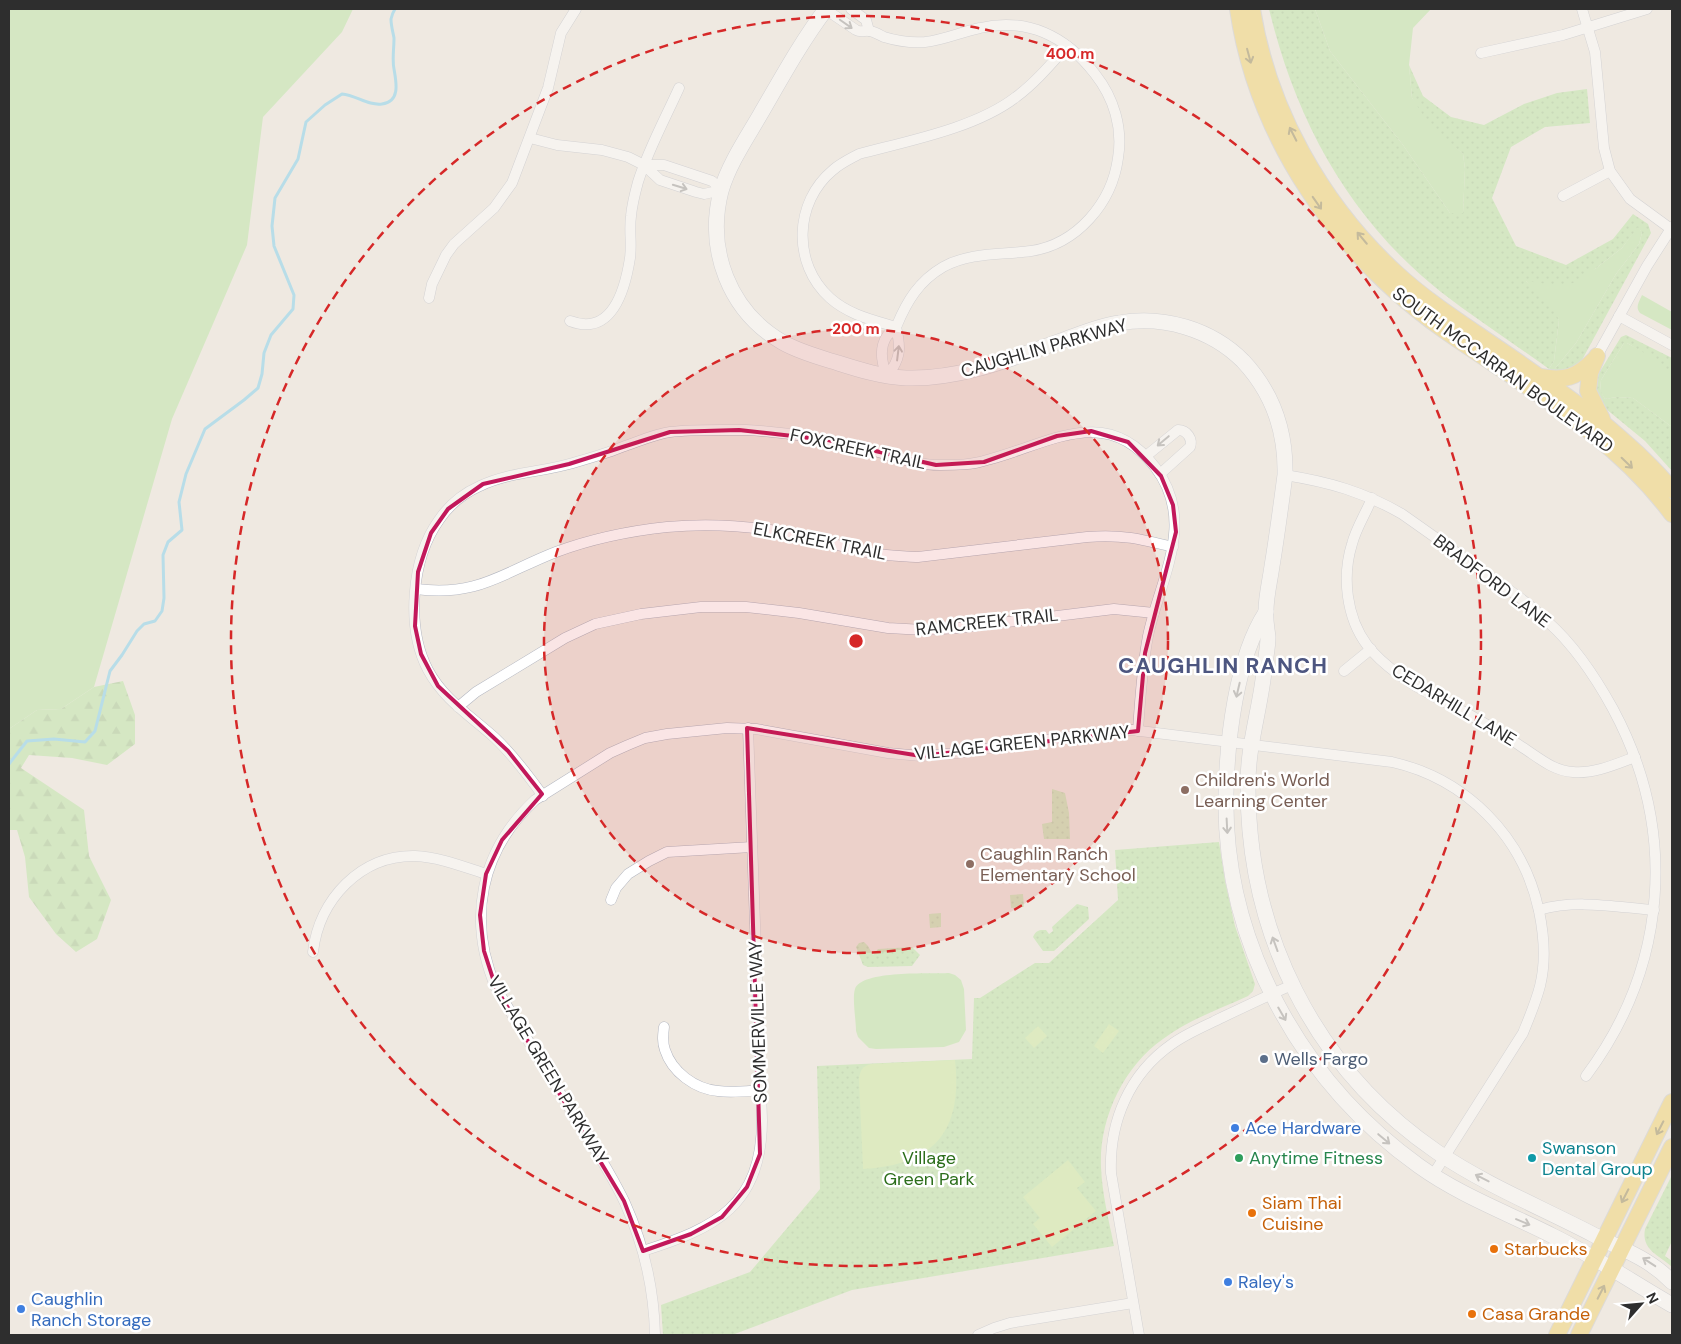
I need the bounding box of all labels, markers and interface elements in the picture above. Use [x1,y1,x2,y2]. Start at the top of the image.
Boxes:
one-way arrow [839,19,853,29]
text: 400 m [1046,44,1094,64]
one-way arrow [1244,48,1254,64]
one-way arrow [1288,127,1297,142]
one-way arrow [671,183,687,193]
one-way arrow [1312,196,1322,210]
one-way arrow [1356,231,1368,244]
street label: SOUTH MCCARRAN BOULEVARD [1388,282,1618,458]
street label: CAUGHLIN PARKWAY [958,313,1130,383]
text: 200 m [832,319,880,339]
one-way arrow [893,345,903,361]
street label: FOXCREEK TRAIL [788,423,928,475]
one-way arrow [1157,436,1170,447]
one-way arrow [1621,457,1633,469]
street label: ELKCREEK TRAIL [751,516,889,566]
street label: BRADFORD LANE [1428,529,1556,633]
street label: RAMCREEK TRAIL [914,603,1060,641]
centre of rings [847,632,865,650]
district label: CAUGHLIN RANCH [1118,651,1328,680]
street label: CEDARHILL LANE [1387,658,1521,752]
one-way arrow [1233,682,1242,698]
street label: VILLAGE GREEN PARKWAY [913,720,1131,766]
place label: Children's World Learning Center [1195,768,1330,813]
marker: Children's World Learning Center [1179,784,1191,796]
one-way arrow [1222,818,1231,834]
place label: Caughlin Ranch Elementary School [980,842,1136,887]
marker: Caughlin Ranch Elementary School [964,858,976,870]
one-way arrow [1270,937,1279,952]
street label: SOMMERVILLE WAY [743,940,773,1104]
street label: VILLAGE GREEN PARKWAY [482,971,614,1169]
one-way arrow [1277,1006,1287,1021]
place label: Wells Fargo [1274,1047,1368,1071]
marker: Wells Fargo [1258,1053,1270,1065]
place label: Ace Hardware [1245,1116,1361,1140]
one-way arrow [1655,1120,1665,1135]
marker: Ace Hardware [1229,1122,1241,1134]
one-way arrow [1378,1133,1391,1144]
place label: Swanson Dental Group [1542,1136,1653,1181]
park label: Village Green Park [883,1146,975,1191]
place label: Anytime Fitness [1249,1146,1383,1170]
marker: Anytime Fitness [1233,1152,1245,1164]
marker: Swanson Dental Group [1526,1152,1538,1164]
one-way arrow [1474,1173,1489,1183]
one-way arrow [1620,1188,1629,1203]
place label: Siam Thai Cuisine [1262,1191,1342,1236]
marker: Siam Thai Cuisine [1246,1207,1258,1219]
one-way arrow [1515,1217,1530,1227]
place label: Starbucks [1504,1237,1587,1261]
marker: Starbucks [1488,1243,1500,1255]
one-way arrow [1642,1257,1656,1267]
place label: Raley's [1238,1270,1294,1294]
marker: Raley's [1222,1276,1234,1288]
north arrow [1616,1279,1666,1329]
one-way arrow [1597,1285,1606,1300]
place label: Caughlin Ranch Storage [31,1287,151,1332]
text: N [1642,1289,1663,1307]
place label: Casa Grande [1482,1302,1590,1326]
marker: Caughlin Ranch Storage [15,1303,27,1315]
marker: Casa Grande [1466,1308,1478,1320]

